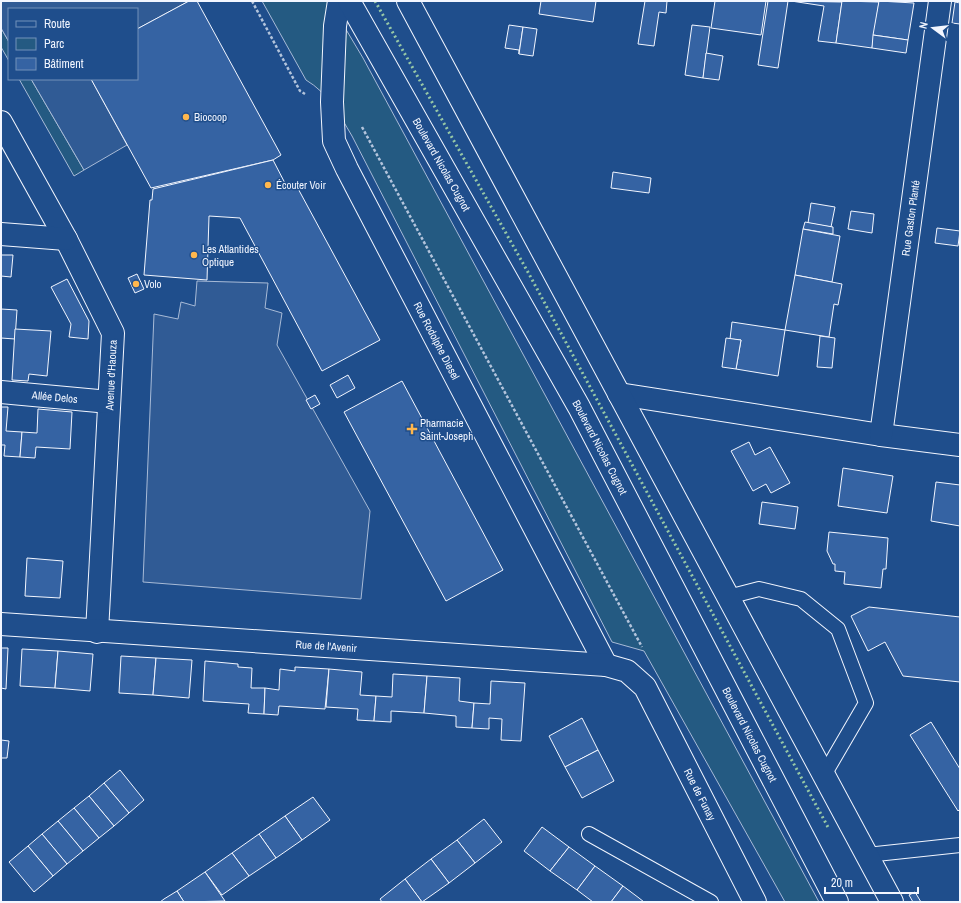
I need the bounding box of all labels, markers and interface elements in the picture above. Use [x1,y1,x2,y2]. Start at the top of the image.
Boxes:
legend [8,8,138,80]
north arrow [913,8,953,48]
text: Route [44,16,70,32]
text: N [916,20,931,30]
text: Parc [44,36,64,52]
text: Bâtiment [44,56,84,72]
place label: Biocoop [194,110,227,124]
marker: Biocoop [181,112,191,122]
street label: Boulevard Nicolas Cugnot [410,115,474,214]
place label: Écouter Voir [276,178,326,192]
street label: Rue Gaston Planté [898,179,923,257]
marker: Écouter Voir [263,180,273,190]
place label: Les Atlantides Optique [202,242,259,269]
marker: Les Atlantides Optique [189,250,199,260]
place label: Volo [144,277,162,291]
marker: Volo [131,279,141,289]
street label: Rue Rodolphe Diesel [411,299,463,382]
street label: Avenue d'Haouza [102,339,120,412]
street label: Allée Delos [30,388,79,406]
street label: Boulevard Nicolas Cugnot [569,397,631,497]
place label: Pharmacie Saint-Joseph [420,416,473,443]
marker: Pharmacie Saint-Joseph [407,424,417,434]
street label: Rue de l'Avenir [295,637,357,655]
street label: Boulevard Nicolas Cugnot [719,685,780,785]
street label: Rue de Funay [681,766,719,823]
scale bar [825,869,918,895]
text: 20 m [831,875,853,891]

